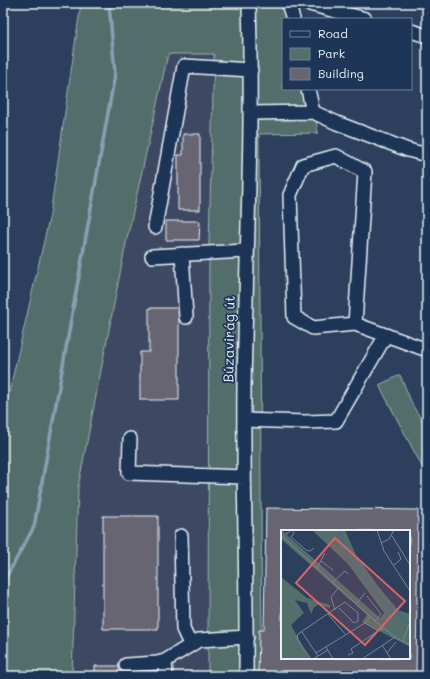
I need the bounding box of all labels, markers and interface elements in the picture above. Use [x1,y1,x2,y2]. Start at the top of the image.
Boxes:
legend [282,18,412,90]
text: Road [318,25,348,41]
text: Park [318,45,345,61]
text: Building [318,65,364,81]
street label: Búzavirág út [218,295,239,383]
inset map [281,530,410,659]

